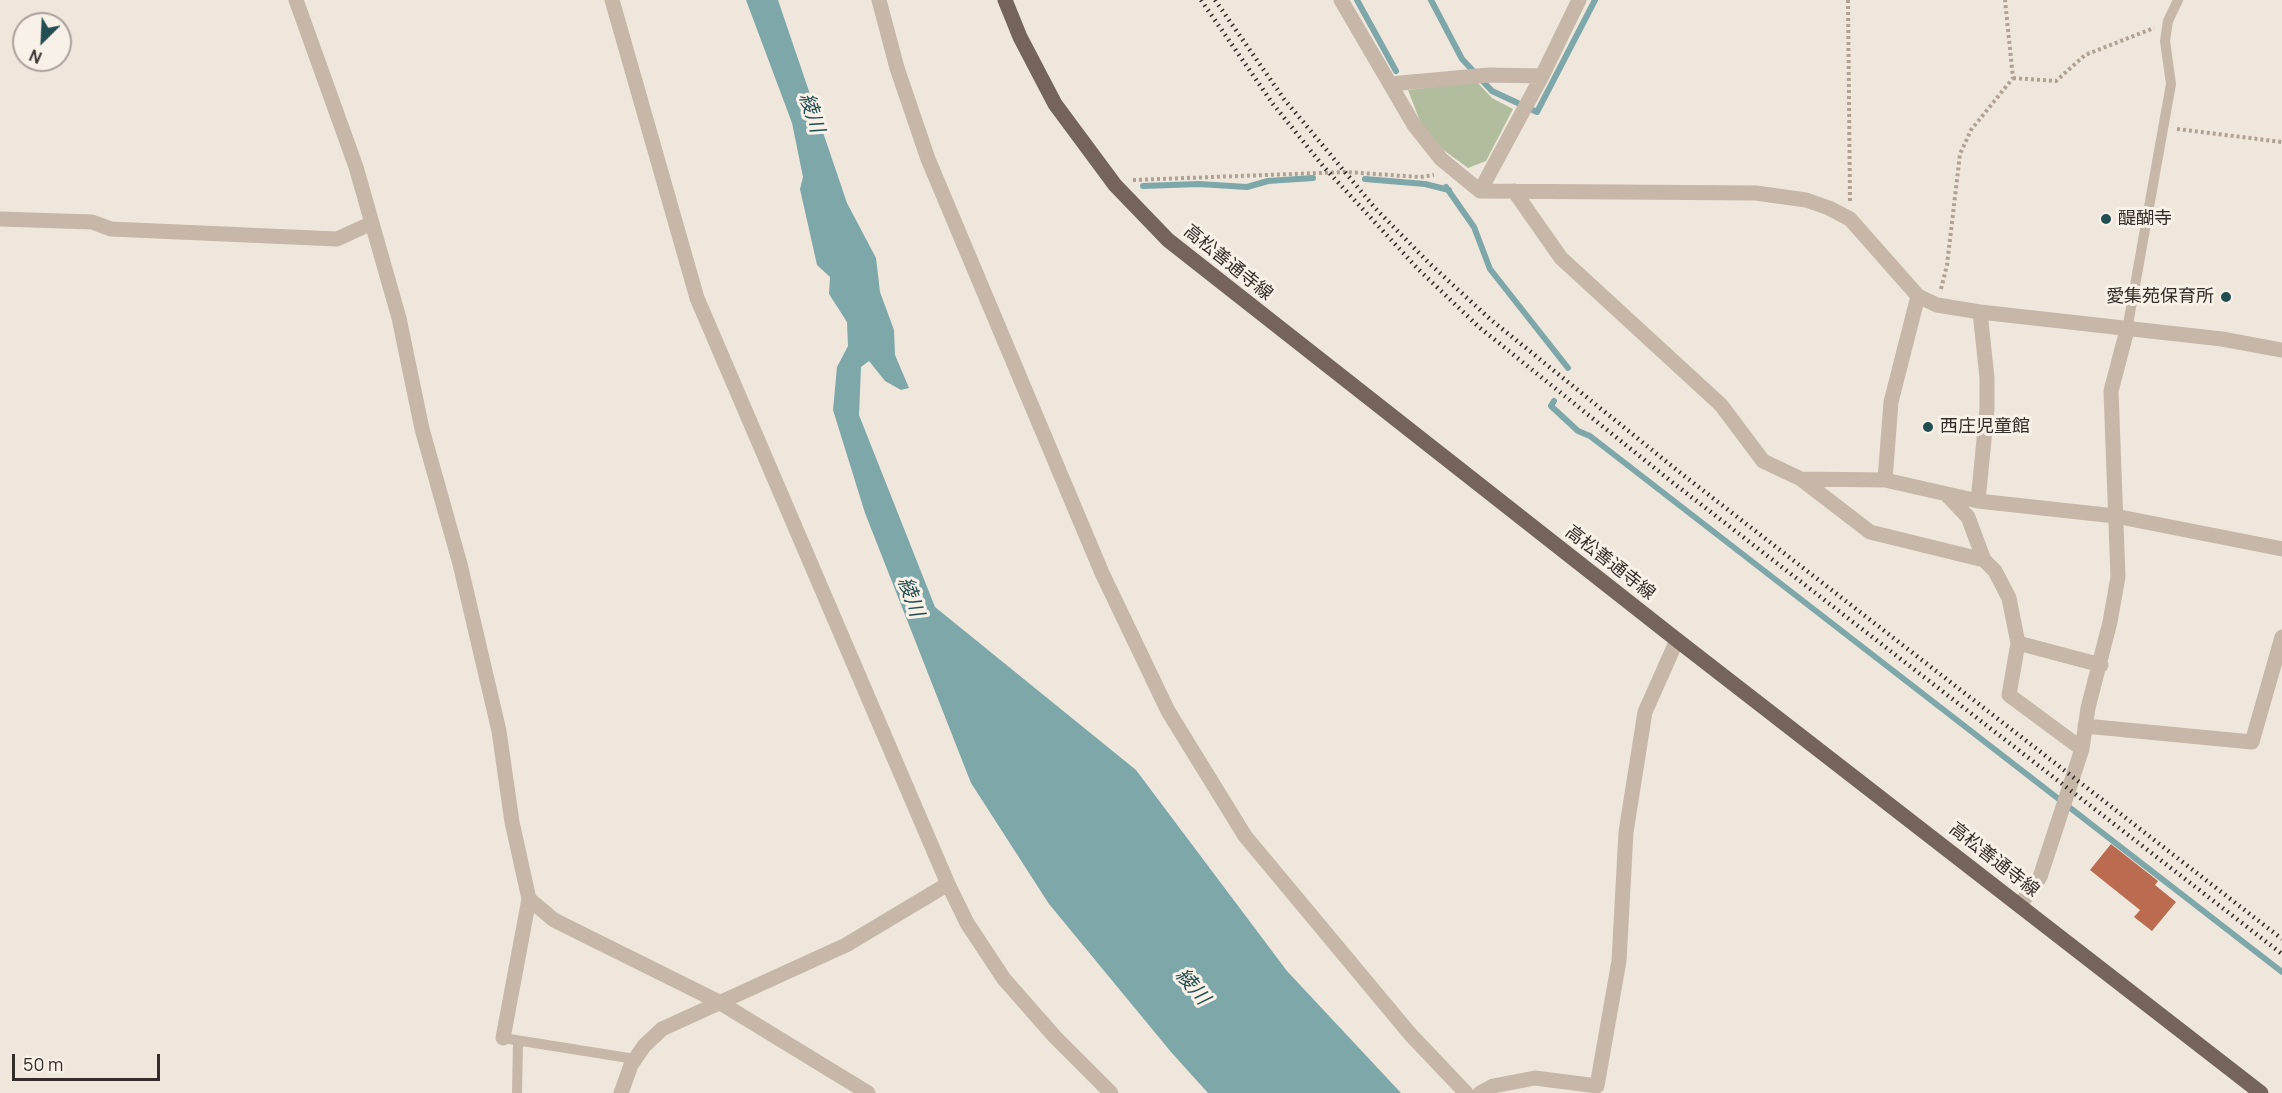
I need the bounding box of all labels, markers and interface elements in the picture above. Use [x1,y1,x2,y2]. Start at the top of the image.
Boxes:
north arrow [12,12,72,72]
text: N [26,44,45,69]
water label: 綾川 [793,90,829,136]
place label: 醍醐寺 [2118,208,2172,230]
marker: 醍醐寺 [2099,212,2113,226]
street label: 高松善通寺線 [1179,221,1277,305]
place label: 愛集苑保育所 [2106,286,2214,308]
marker: 愛集苑保育所 [2219,290,2233,304]
place label: 西庄児童館 [1940,416,2030,438]
marker: 西庄児童館 [1921,420,1935,434]
street label: 高松善通寺線 [1561,521,1659,605]
water label: 綾川 [892,574,928,620]
street label: 高松善通寺線 [1945,818,2043,902]
water label: 綾川 [1170,964,1214,1010]
scale bar [15,1042,164,1080]
text: 50 m [23,1052,63,1076]

